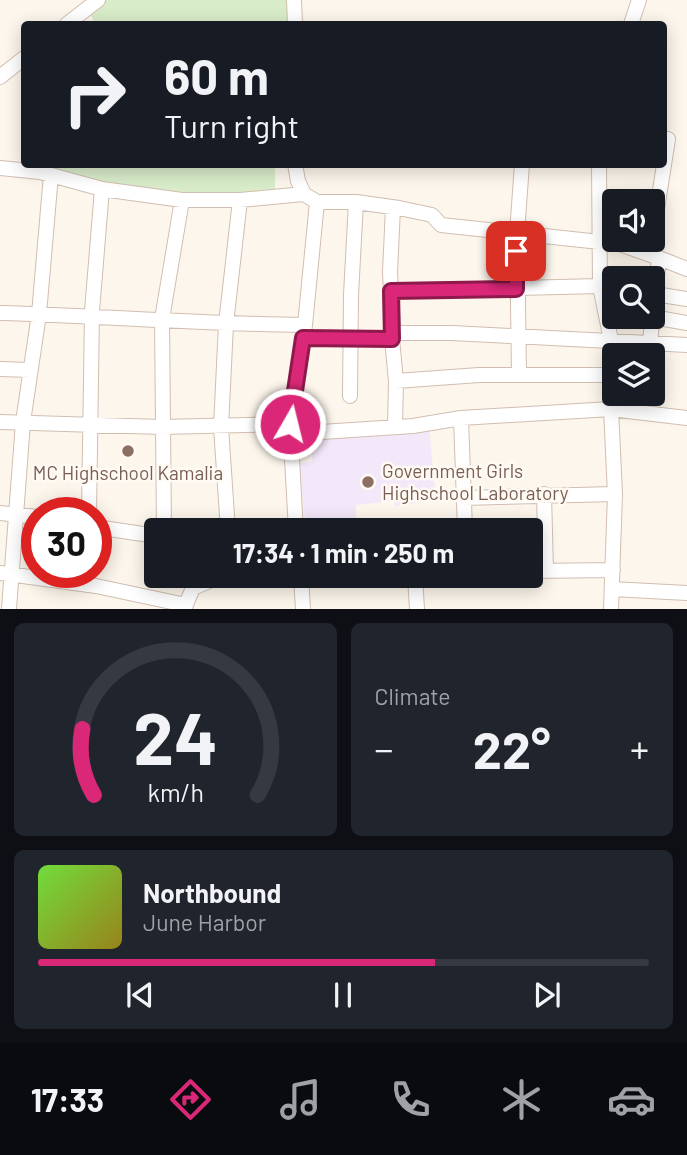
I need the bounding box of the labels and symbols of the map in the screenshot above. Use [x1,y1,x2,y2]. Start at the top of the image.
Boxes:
pin [486,221,546,281]
position arrow [253,387,327,461]
marker: MC Highschool Kamalia [120,443,136,459]
place label: Government Girls Highschool Laboratory [382,459,569,504]
place label: MC Highschool Kamalia [33,461,223,484]
marker: Government Girls Highschool Laboratory [360,474,376,490]
speed limit sign: 30 [21,497,112,588]

